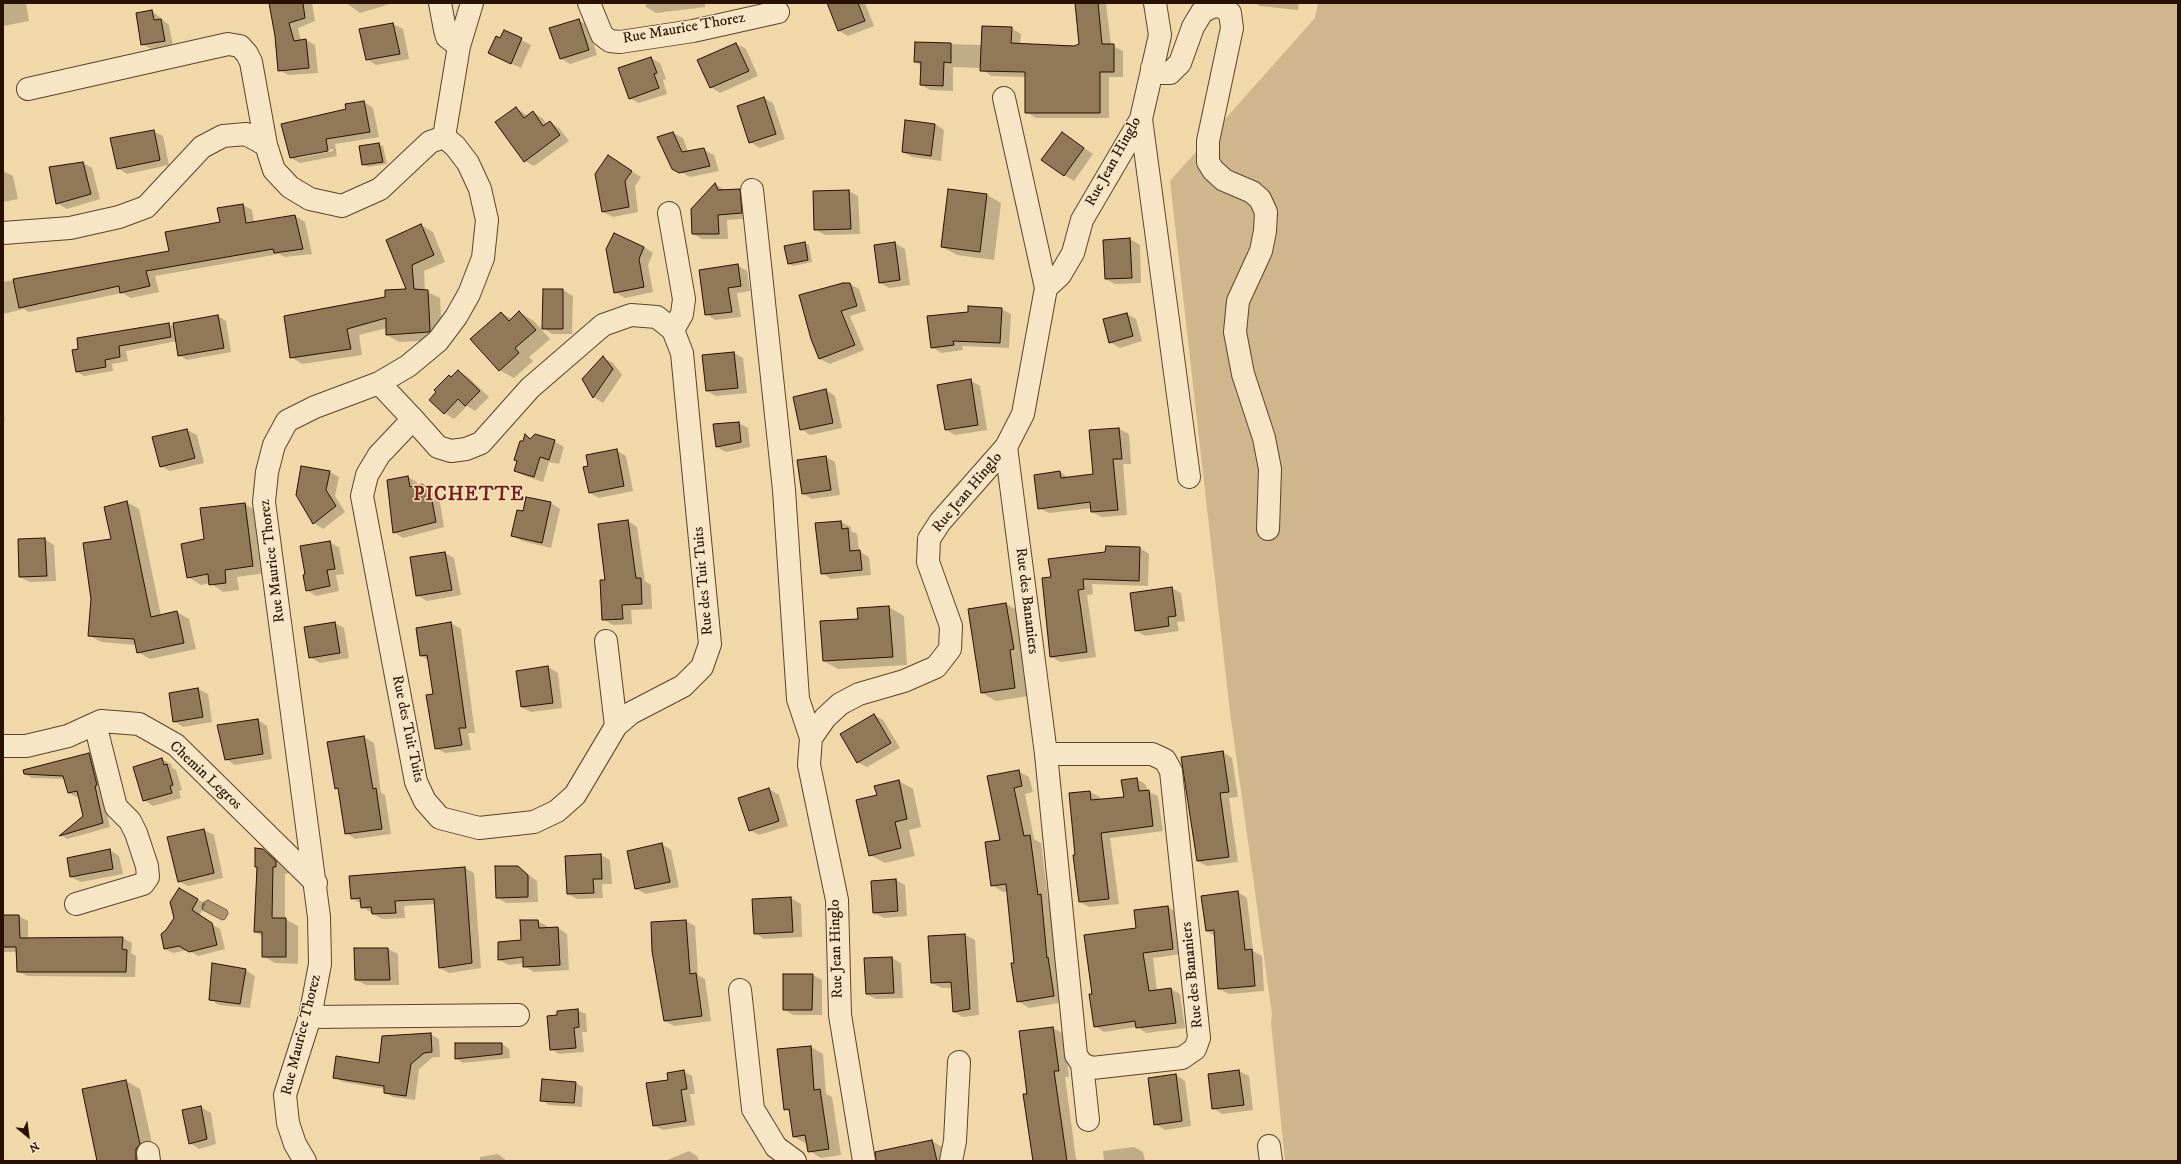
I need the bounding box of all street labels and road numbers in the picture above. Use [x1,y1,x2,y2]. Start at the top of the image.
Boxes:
street label: Rue Maurice Thorez [621,9,747,49]
street label: Rue Jean Hinglo [1082,114,1146,210]
street label: Rue Jean Hinglo [929,449,1007,537]
street label: Rue Maurice Thorez [257,498,289,624]
street label: Rue des Tuit Tuits [690,526,718,636]
street label: Rue des Bananiers [1011,547,1041,655]
street label: Rue des Tuit Tuits [387,674,427,784]
street label: Chemin Legros [165,738,245,814]
street label: Rue Jean Hinglo [826,899,848,999]
street label: Rue des Bananiers [1178,921,1208,1029]
street label: Rue Maurice Thorez [278,973,326,1097]

